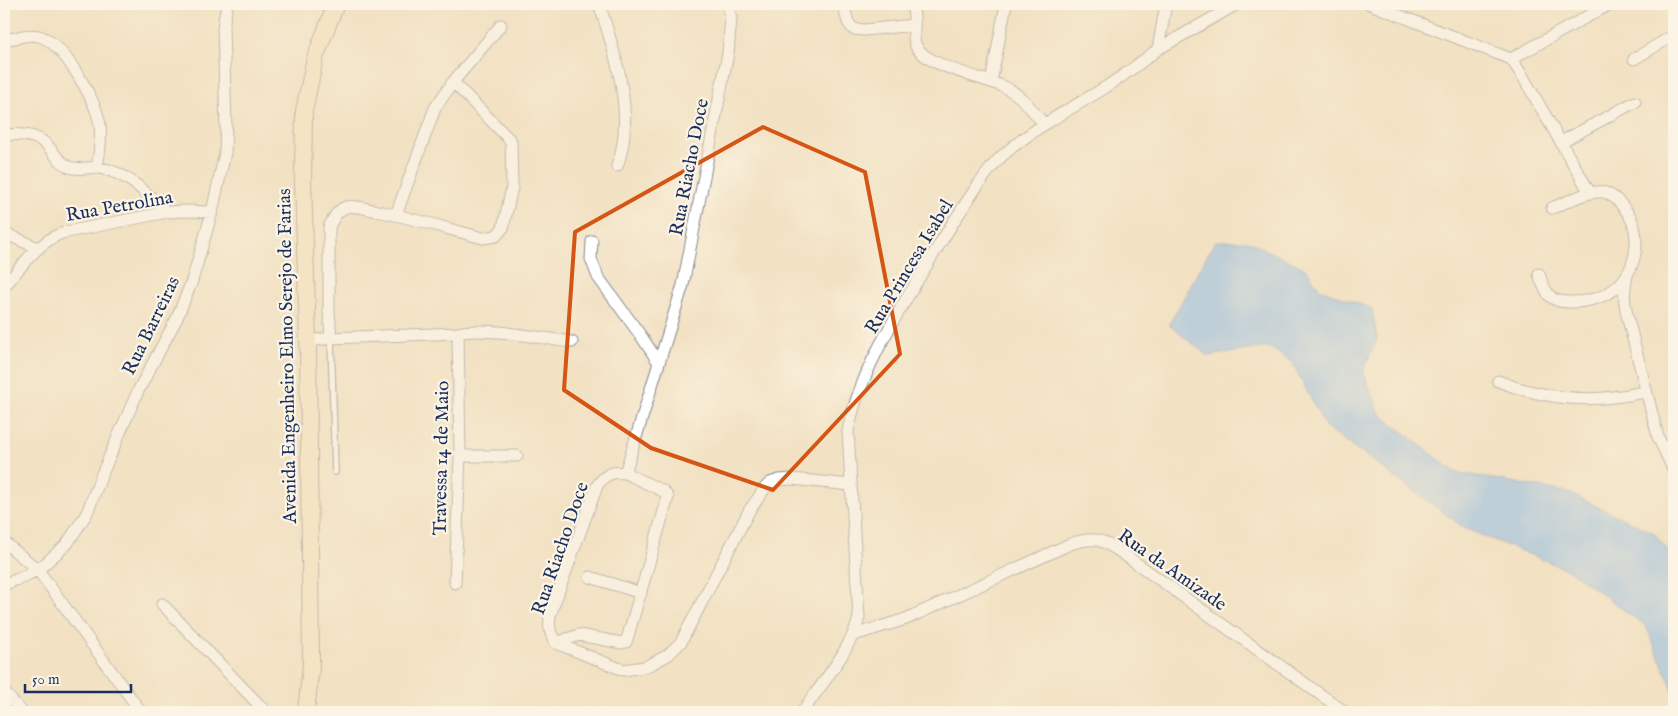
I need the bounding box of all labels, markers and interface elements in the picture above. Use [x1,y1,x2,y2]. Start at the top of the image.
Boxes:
street label: Rua Riacho Doce [665,97,715,238]
street label: Rua Petrolina [64,186,176,228]
street label: Avenida Engenheiro Elmo Serejo de Farias [273,188,303,525]
street label: Rua Princesa Isabel [860,195,960,339]
street label: Rua Barreiras [118,273,186,379]
street label: Travessa 14 de Maio [429,380,455,536]
street label: Rua Riacho Doce [527,479,595,618]
street label: Rua da Amizade [1113,524,1231,617]
scale bar [25,661,131,693]
text: 50 m [32,670,60,689]

